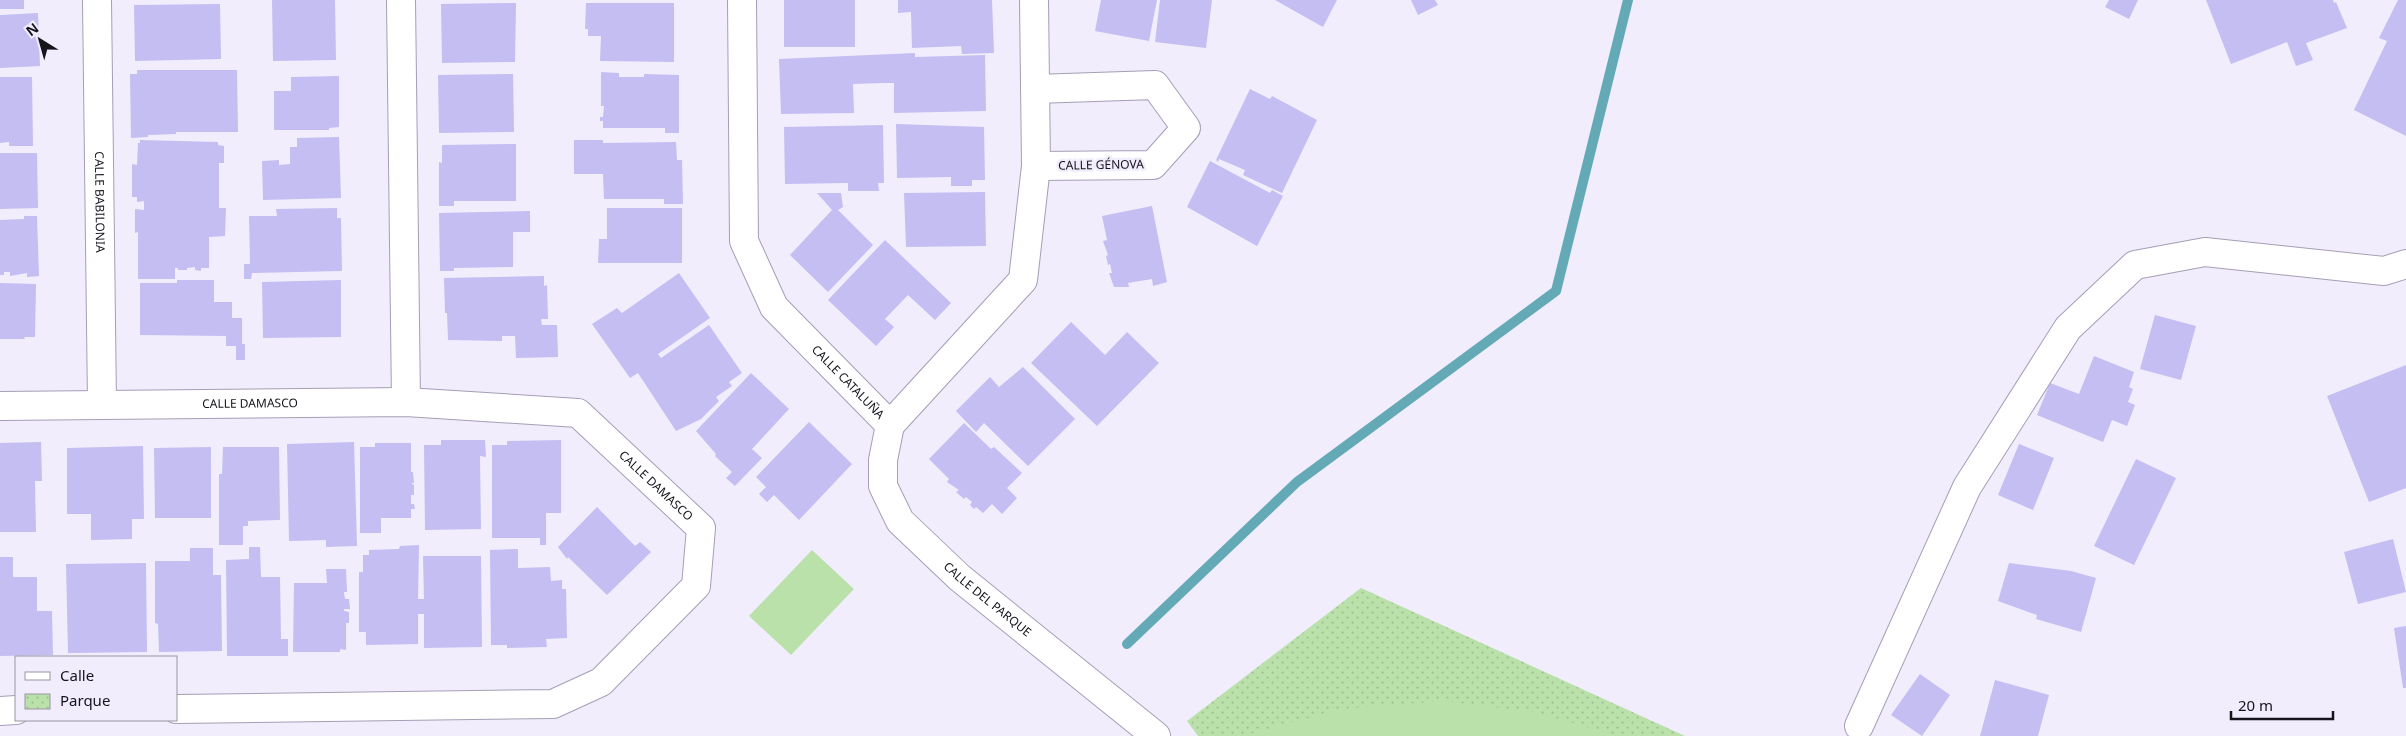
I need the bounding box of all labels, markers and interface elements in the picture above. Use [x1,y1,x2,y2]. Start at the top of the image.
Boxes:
north arrow [15,15,65,65]
text: N [22,18,42,40]
street label: CALLE BABILONIA [91,151,109,253]
street label: CALLE GÉNOVA [1058,155,1144,174]
street label: CALLE CATALUÑA [808,341,889,423]
street label: CALLE DAMASCO [202,394,298,412]
street label: CALLE DAMASCO [615,447,697,524]
street label: CALLE DEL PARQUE [940,558,1035,640]
legend [15,656,178,721]
text: Calle [60,665,94,685]
scale bar [2231,688,2334,720]
text: Parque [60,690,110,710]
text: 20 m [2238,695,2273,715]

